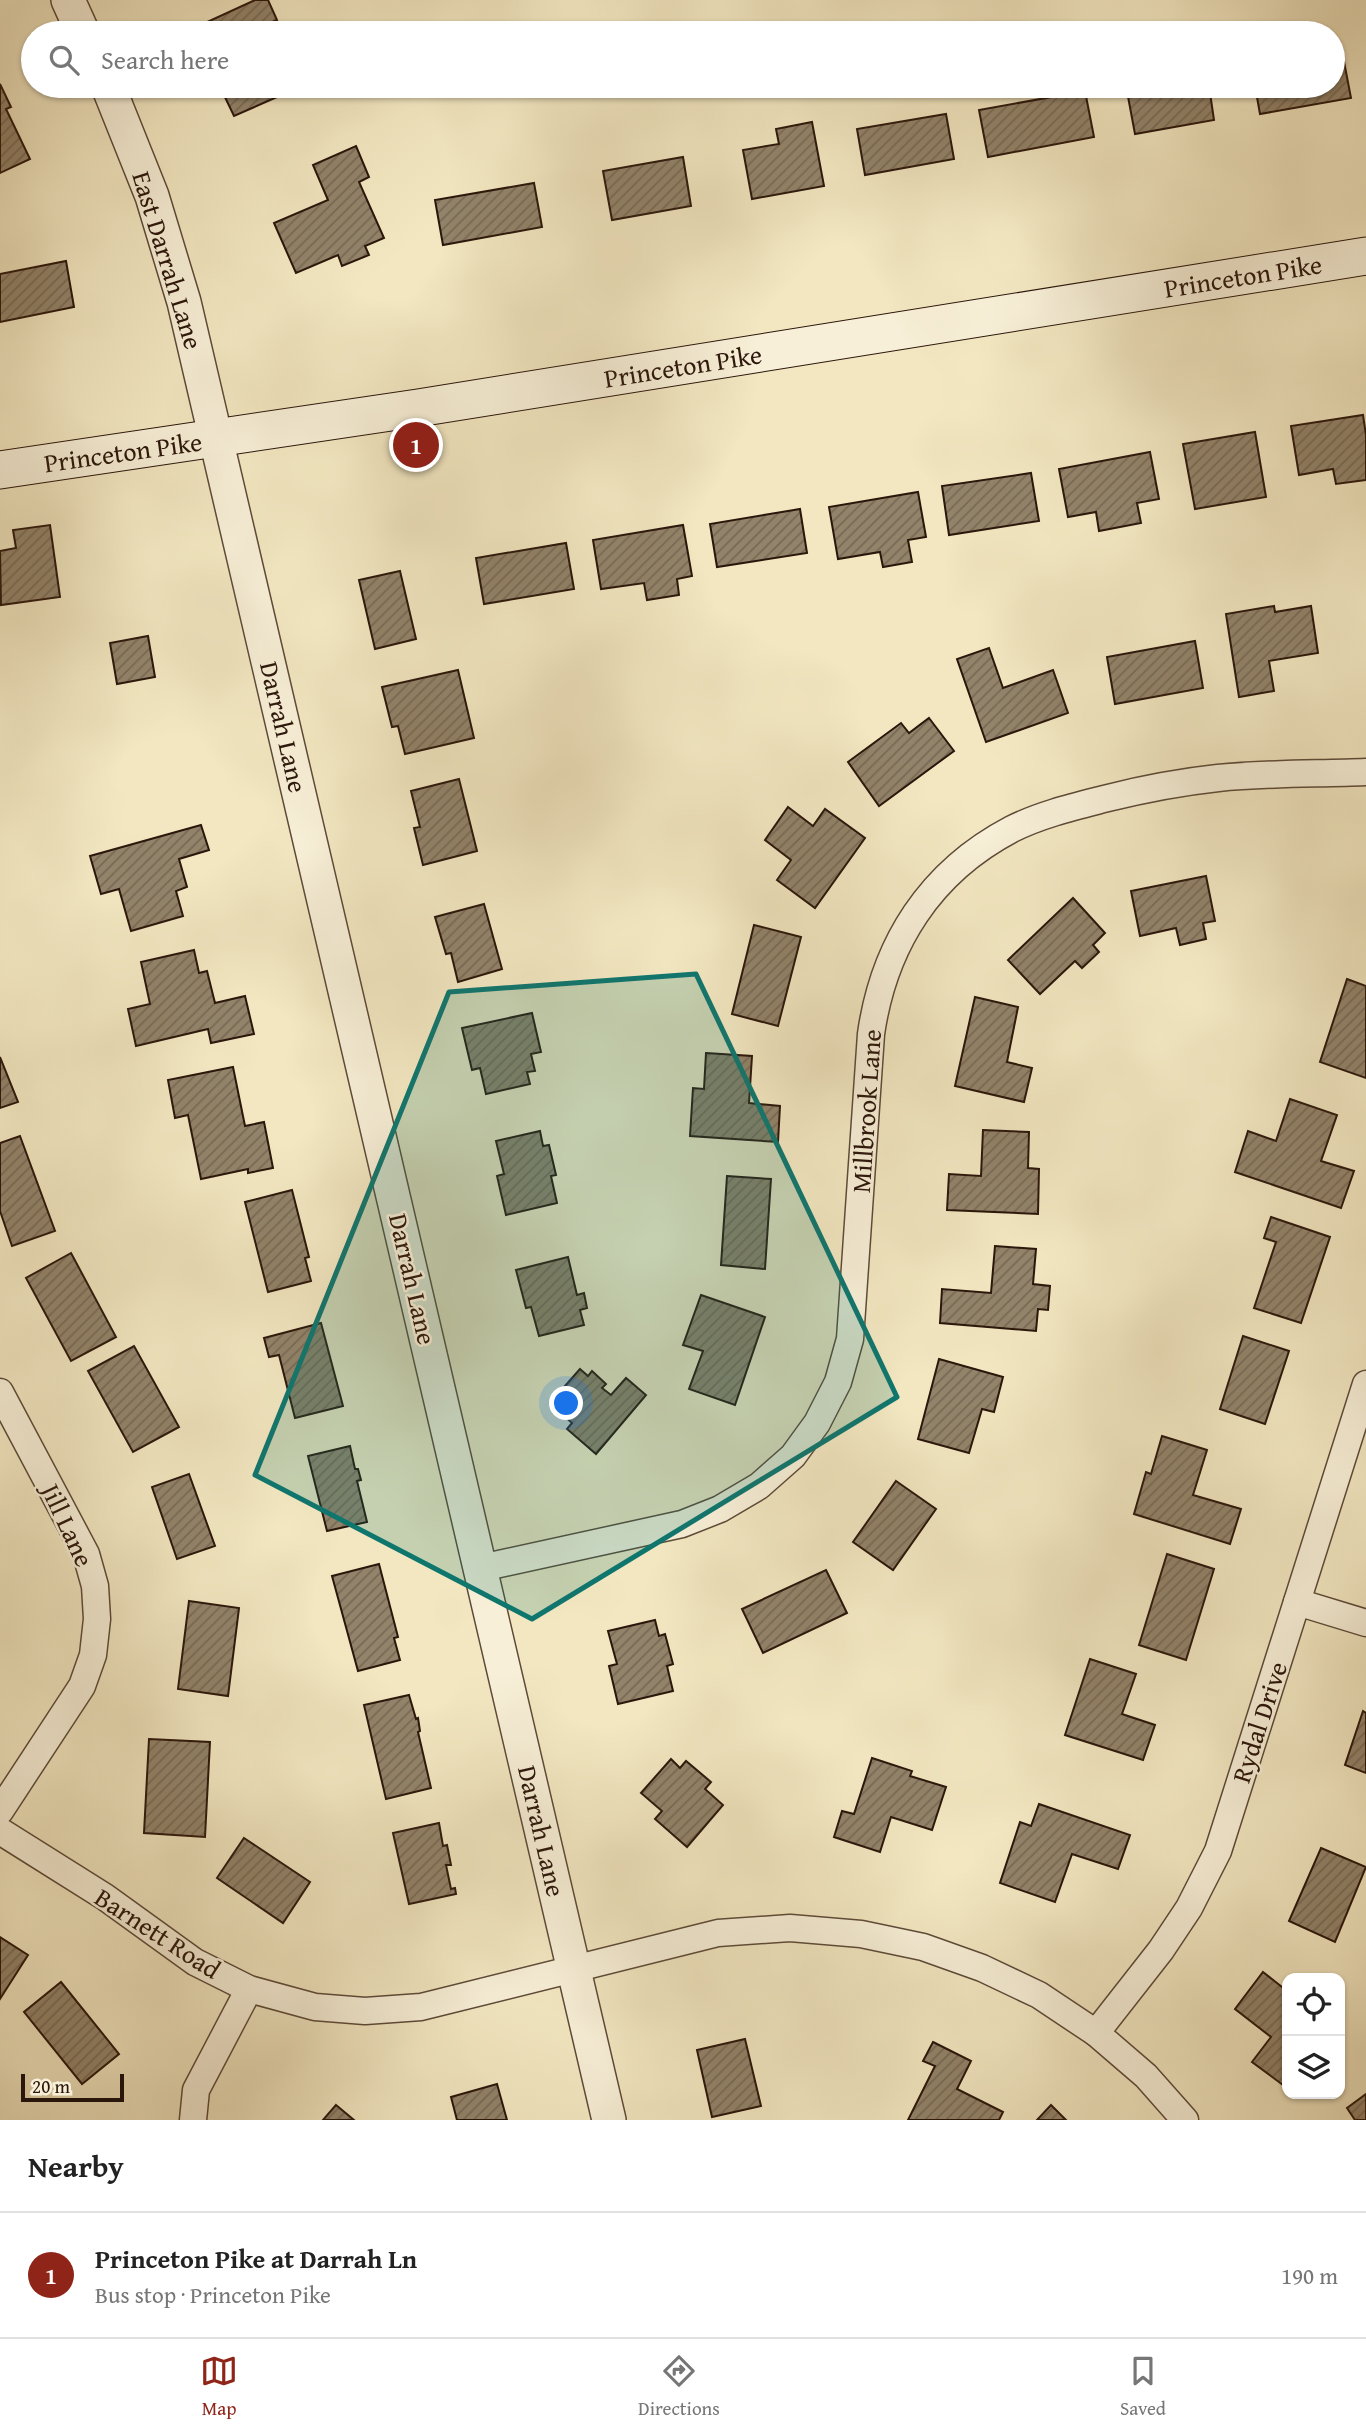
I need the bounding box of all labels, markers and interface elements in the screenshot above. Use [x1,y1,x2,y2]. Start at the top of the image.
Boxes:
search box [21,21,1345,98]
text: Search here [101,40,229,79]
icon: search [45,41,83,79]
street label: East Darrah Lane [122,166,214,354]
street label: Princeton Pike [1161,244,1325,308]
street label: Princeton Pike [601,334,765,398]
pin: 1 [393,419,439,471]
street label: Princeton Pike [41,422,205,482]
street label: Darrah Lane [250,658,318,796]
street label: Millbrook Lane [841,1028,891,1194]
street label: Darrah Lane [379,1210,447,1348]
your location [549,1386,583,1420]
street label: Jill Lane [31,1474,104,1573]
street label: Rydal Drive [1221,1656,1297,1788]
street label: Darrah Lane [508,1762,576,1900]
street label: Barnett Road [87,1878,229,1988]
map controls [1282,1973,1345,2099]
button: locate [1282,1973,1345,2036]
button: layers [1282,2036,1345,2099]
scale bar [21,2071,124,2103]
text: 20 m [32,2072,70,2100]
text: Nearby [28,2144,124,2188]
text: Princeton Pike at Darrah Ln [95,2239,417,2278]
text: 1 [45,2259,57,2292]
text: 190 m [1281,2259,1338,2292]
text: Bus stop · Princeton Pike [95,2278,331,2311]
tab: Map [200,2352,238,2422]
tab: Directions [638,2352,720,2422]
tab: Saved [1120,2352,1166,2422]

